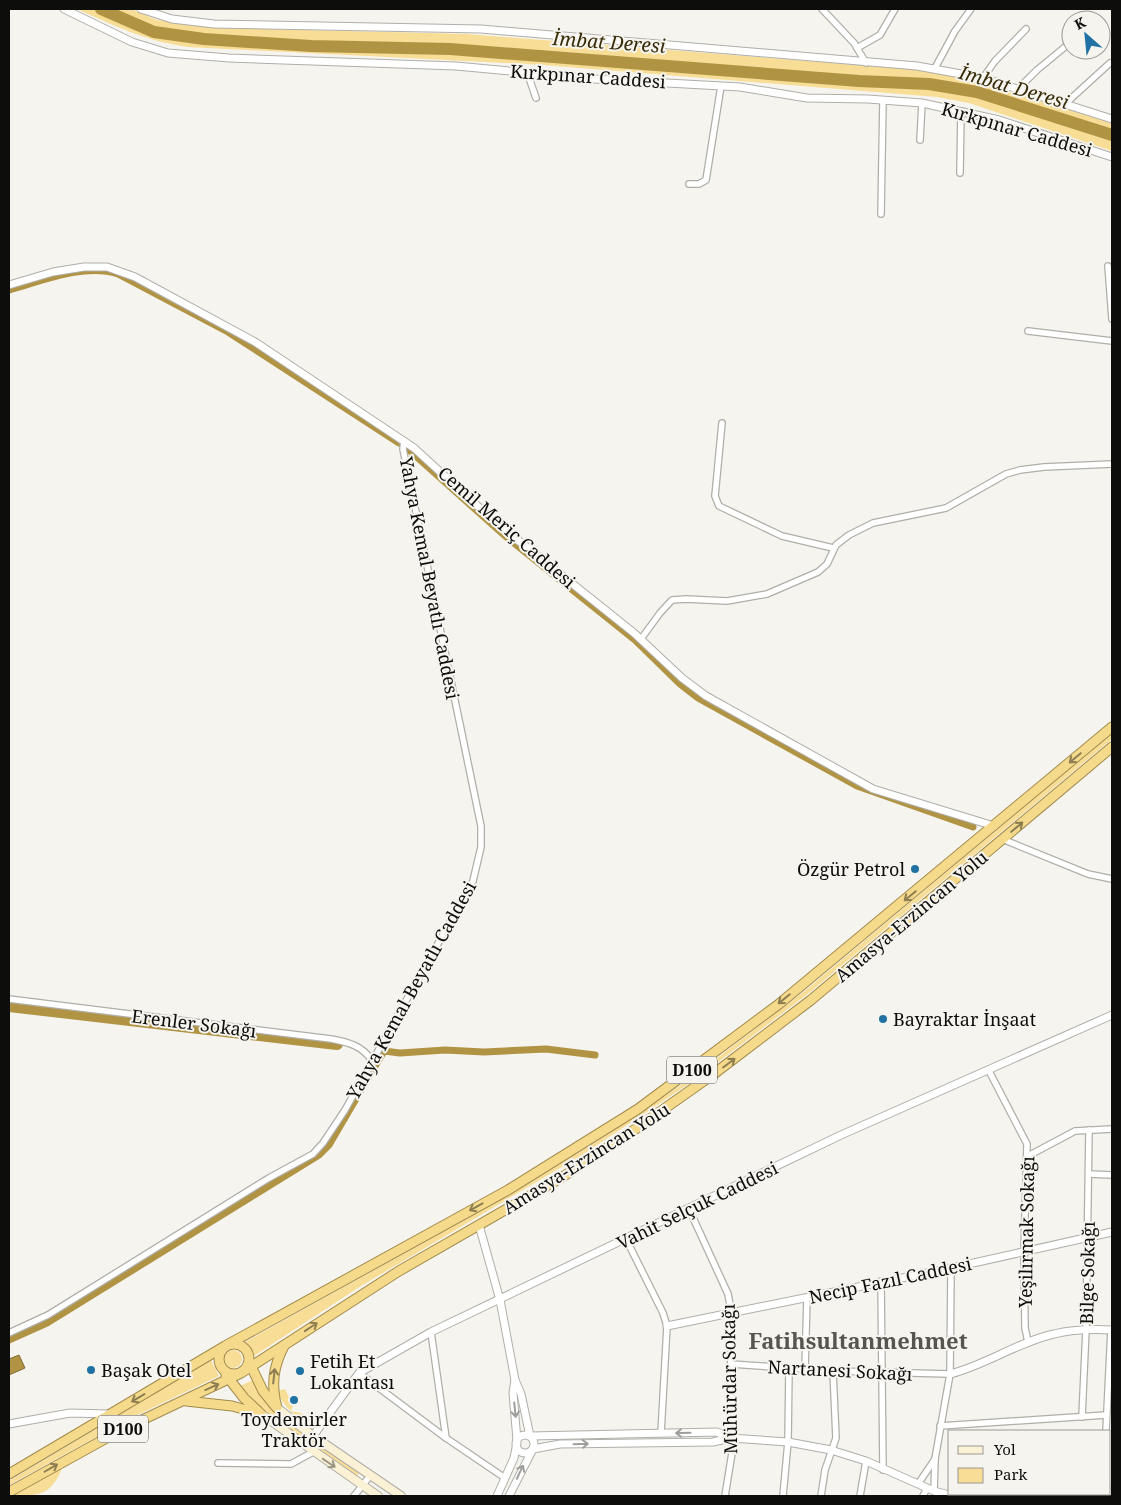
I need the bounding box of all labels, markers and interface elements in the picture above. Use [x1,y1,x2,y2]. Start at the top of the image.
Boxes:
north arrow [1061,10,1111,60]
text: K [1071,12,1089,34]
water label: İmbat Deresi [551,25,667,59]
street label: Kırkpınar Caddesi [509,59,667,93]
water label: İmbat Deresi [955,59,1072,115]
street label: Kırkpınar Caddesi [939,96,1095,162]
street label: Yahya Kemal Beyatlı Caddesi [395,454,465,702]
street label: Cemil Meriç Caddesi [433,461,581,594]
one-way arrow [1069,753,1082,764]
one-way arrow [1010,821,1023,832]
street label: Amasya-Erzincan Yolu [829,844,993,987]
place label: Özgür Petrol [797,857,905,881]
marker: Özgür Petrol [909,863,921,875]
street label: Yahya Kemal Beyatlı Caddesi [340,876,481,1104]
one-way arrow [903,890,916,901]
one-way arrow [778,994,791,1005]
street label: Erenler Sokağı [130,1003,258,1043]
place label: Bayraktar İnşaat [893,1007,1036,1031]
marker: Bayraktar İnşaat [877,1013,889,1025]
road number: D100 [667,1056,717,1084]
one-way arrow [722,1058,736,1068]
street label: Amasya-Erzincan Yolu [498,1096,675,1219]
street label: Vahit Selçuk Caddesi [612,1155,782,1255]
street label: Yeşilırmak Sokağı [1013,1156,1039,1309]
one-way arrow [469,1203,484,1213]
street label: Bilge Sokağı [1074,1221,1100,1325]
street label: Necip Fazıl Caddesi [806,1251,974,1309]
street label: Mühürdar Sokağı [716,1303,742,1454]
one-way arrow [303,1322,317,1332]
district label: Fatihsultanmehmet [748,1325,968,1355]
place label: Fetih Et Lokantası [310,1349,394,1394]
street label: Nartanesi Sokağı [767,1354,913,1386]
place label: Başak Otel [101,1358,192,1382]
marker: Başak Otel [85,1364,97,1376]
marker: Fetih Et Lokantası [294,1365,306,1377]
one-way arrow [269,1368,279,1384]
one-way arrow [204,1382,219,1392]
one-way arrow [132,1394,146,1404]
marker: Toydemirler Traktör [288,1394,300,1406]
one-way arrow [510,1402,520,1418]
place label: Toydemirler Traktör [241,1407,347,1452]
road number: D100 [98,1416,148,1442]
one-way arrow [675,1428,691,1438]
legend [948,1430,1111,1495]
one-way arrow [573,1439,589,1448]
text: Yol [993,1439,1016,1459]
one-way arrow [322,1458,336,1468]
one-way arrow [43,1463,58,1472]
text: Park [994,1464,1028,1484]
one-way arrow [515,1465,525,1480]

